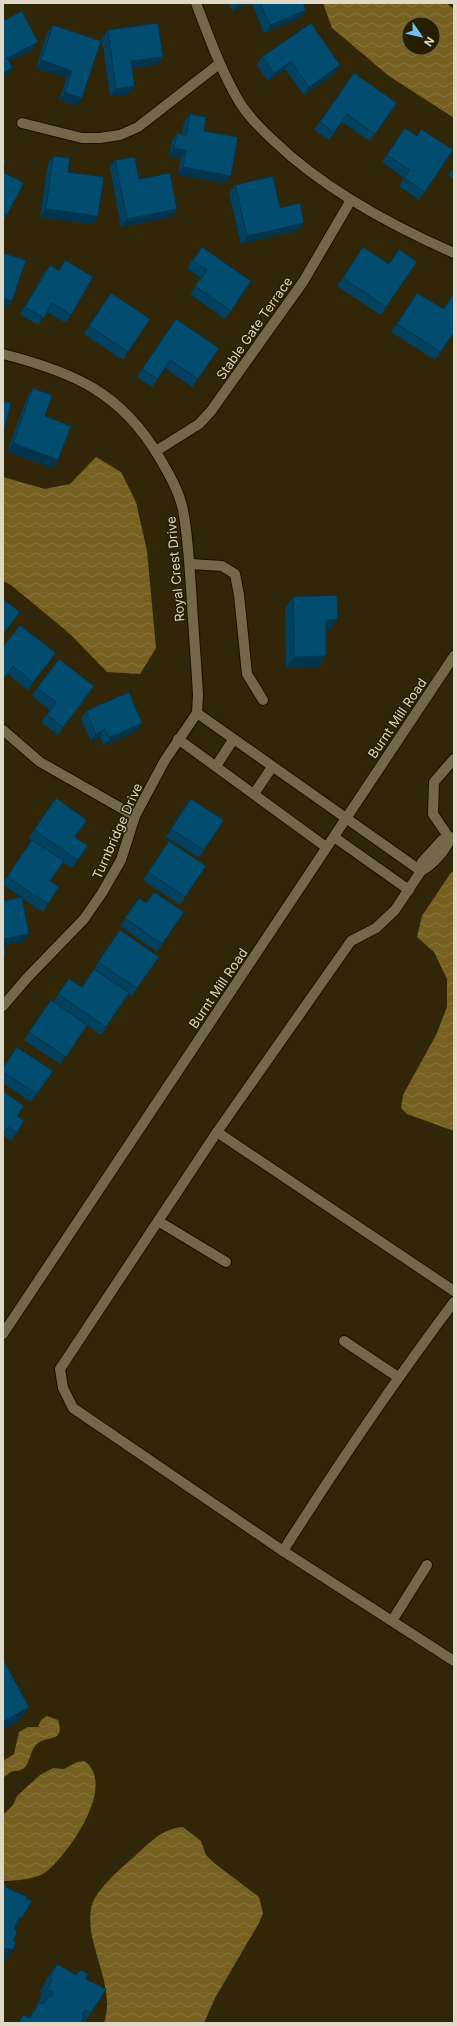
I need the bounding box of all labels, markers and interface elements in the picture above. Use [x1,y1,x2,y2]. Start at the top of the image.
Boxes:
north arrow [401,16,441,56]
text: N [421,34,437,49]
street label: Stable Gate Terrace [212,273,296,383]
street label: Royal Crest Drive [162,516,188,622]
street label: Burnt Mill Road [364,675,430,761]
street label: Turnbridge Drive [89,780,145,882]
street label: Burnt Mill Road [185,945,251,1031]

